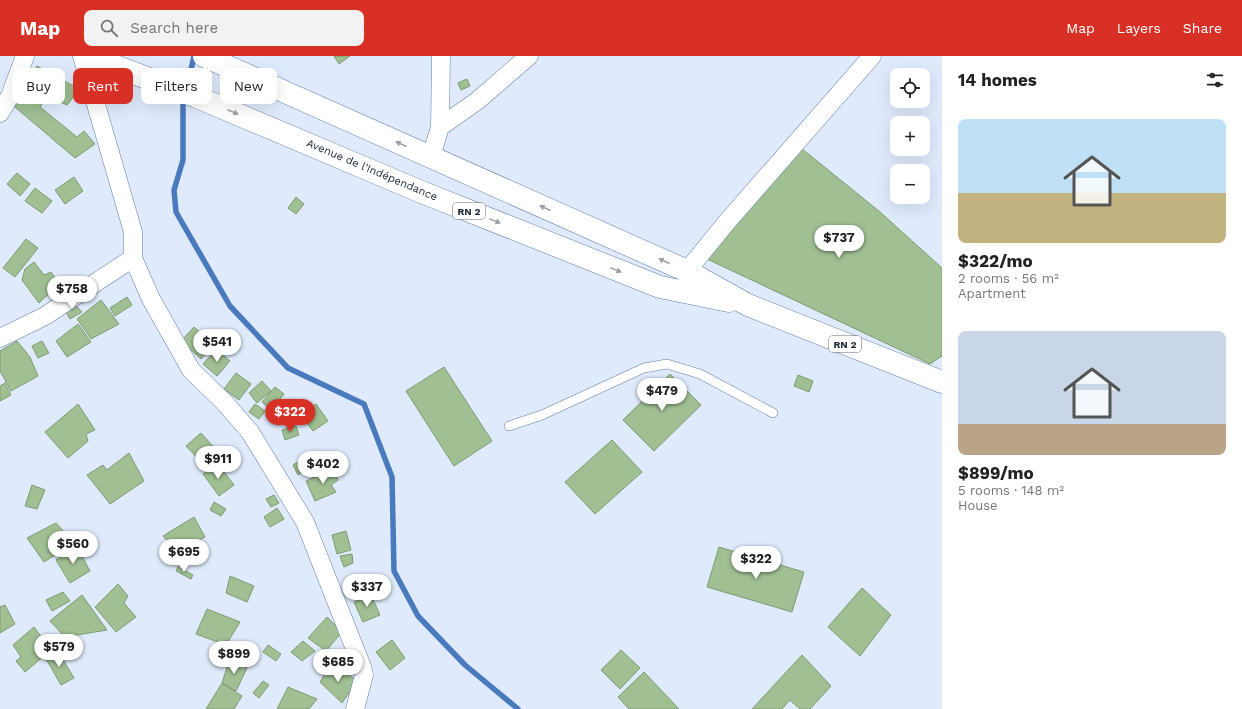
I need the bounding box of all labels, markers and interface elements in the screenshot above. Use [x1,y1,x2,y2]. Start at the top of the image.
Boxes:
search box [84,10,364,46]
text: Map [20,17,60,40]
icon: search [98,17,120,39]
text: Search here [130,19,218,37]
text: Map [1066,20,1095,36]
text: Layers [1117,20,1161,36]
text: Share [1183,20,1222,36]
chip: Buy [12,68,65,104]
chip: Rent [73,68,133,104]
chip: Filters [141,68,212,104]
chip: New [220,68,277,104]
map controls [890,68,930,204]
button: locate [890,68,930,108]
icon: filters [1204,69,1226,91]
text: 14 homes [958,70,1037,90]
one-way arrow [227,109,239,115]
button: + [890,116,930,156]
street label: Avenue de l'Indépendance [305,136,439,204]
one-way arrow [394,140,406,146]
icon: home [1056,145,1128,217]
button: − [890,164,930,204]
road number: RN 2 [453,203,485,219]
one-way arrow [539,205,551,211]
one-way arrow [489,219,501,225]
pin: $737 [815,225,863,259]
text: $737 [823,230,855,245]
text: $322/mo [958,251,1033,271]
one-way arrow [658,257,670,264]
one-way arrow [610,267,622,273]
text: 2 rooms · 56 m² [958,271,1059,286]
pin: $758 [48,276,96,310]
text: $758 [56,281,88,296]
text: Apartment [958,286,1026,301]
pin: $541 [193,329,241,363]
text: $541 [202,334,232,349]
road number: RN 2 [829,336,861,352]
icon: home [1056,357,1128,429]
pin: $479 [638,378,686,412]
text: $479 [646,383,678,398]
pin: $322 [266,399,314,433]
text: $322 [274,404,306,419]
pin: $911 [194,446,242,480]
text: $911 [204,451,232,466]
pin: $402 [299,451,347,485]
text: $402 [307,456,339,471]
text: $899/mo [958,463,1034,483]
text: 5 rooms · 148 m² [958,483,1064,498]
text: House [958,498,998,513]
pin: $560 [49,531,97,565]
text: $560 [57,536,89,551]
pin: $695 [160,539,208,573]
text: $695 [168,544,200,559]
pin: $322 [732,546,780,580]
text: $322 [740,551,772,566]
pin: $337 [343,574,391,608]
text: $337 [351,579,383,594]
pin: $579 [35,634,83,668]
text: $579 [43,639,75,654]
pin: $899 [210,641,258,675]
text: $899 [218,646,250,661]
pin: $685 [314,649,362,683]
text: $685 [322,654,354,669]

